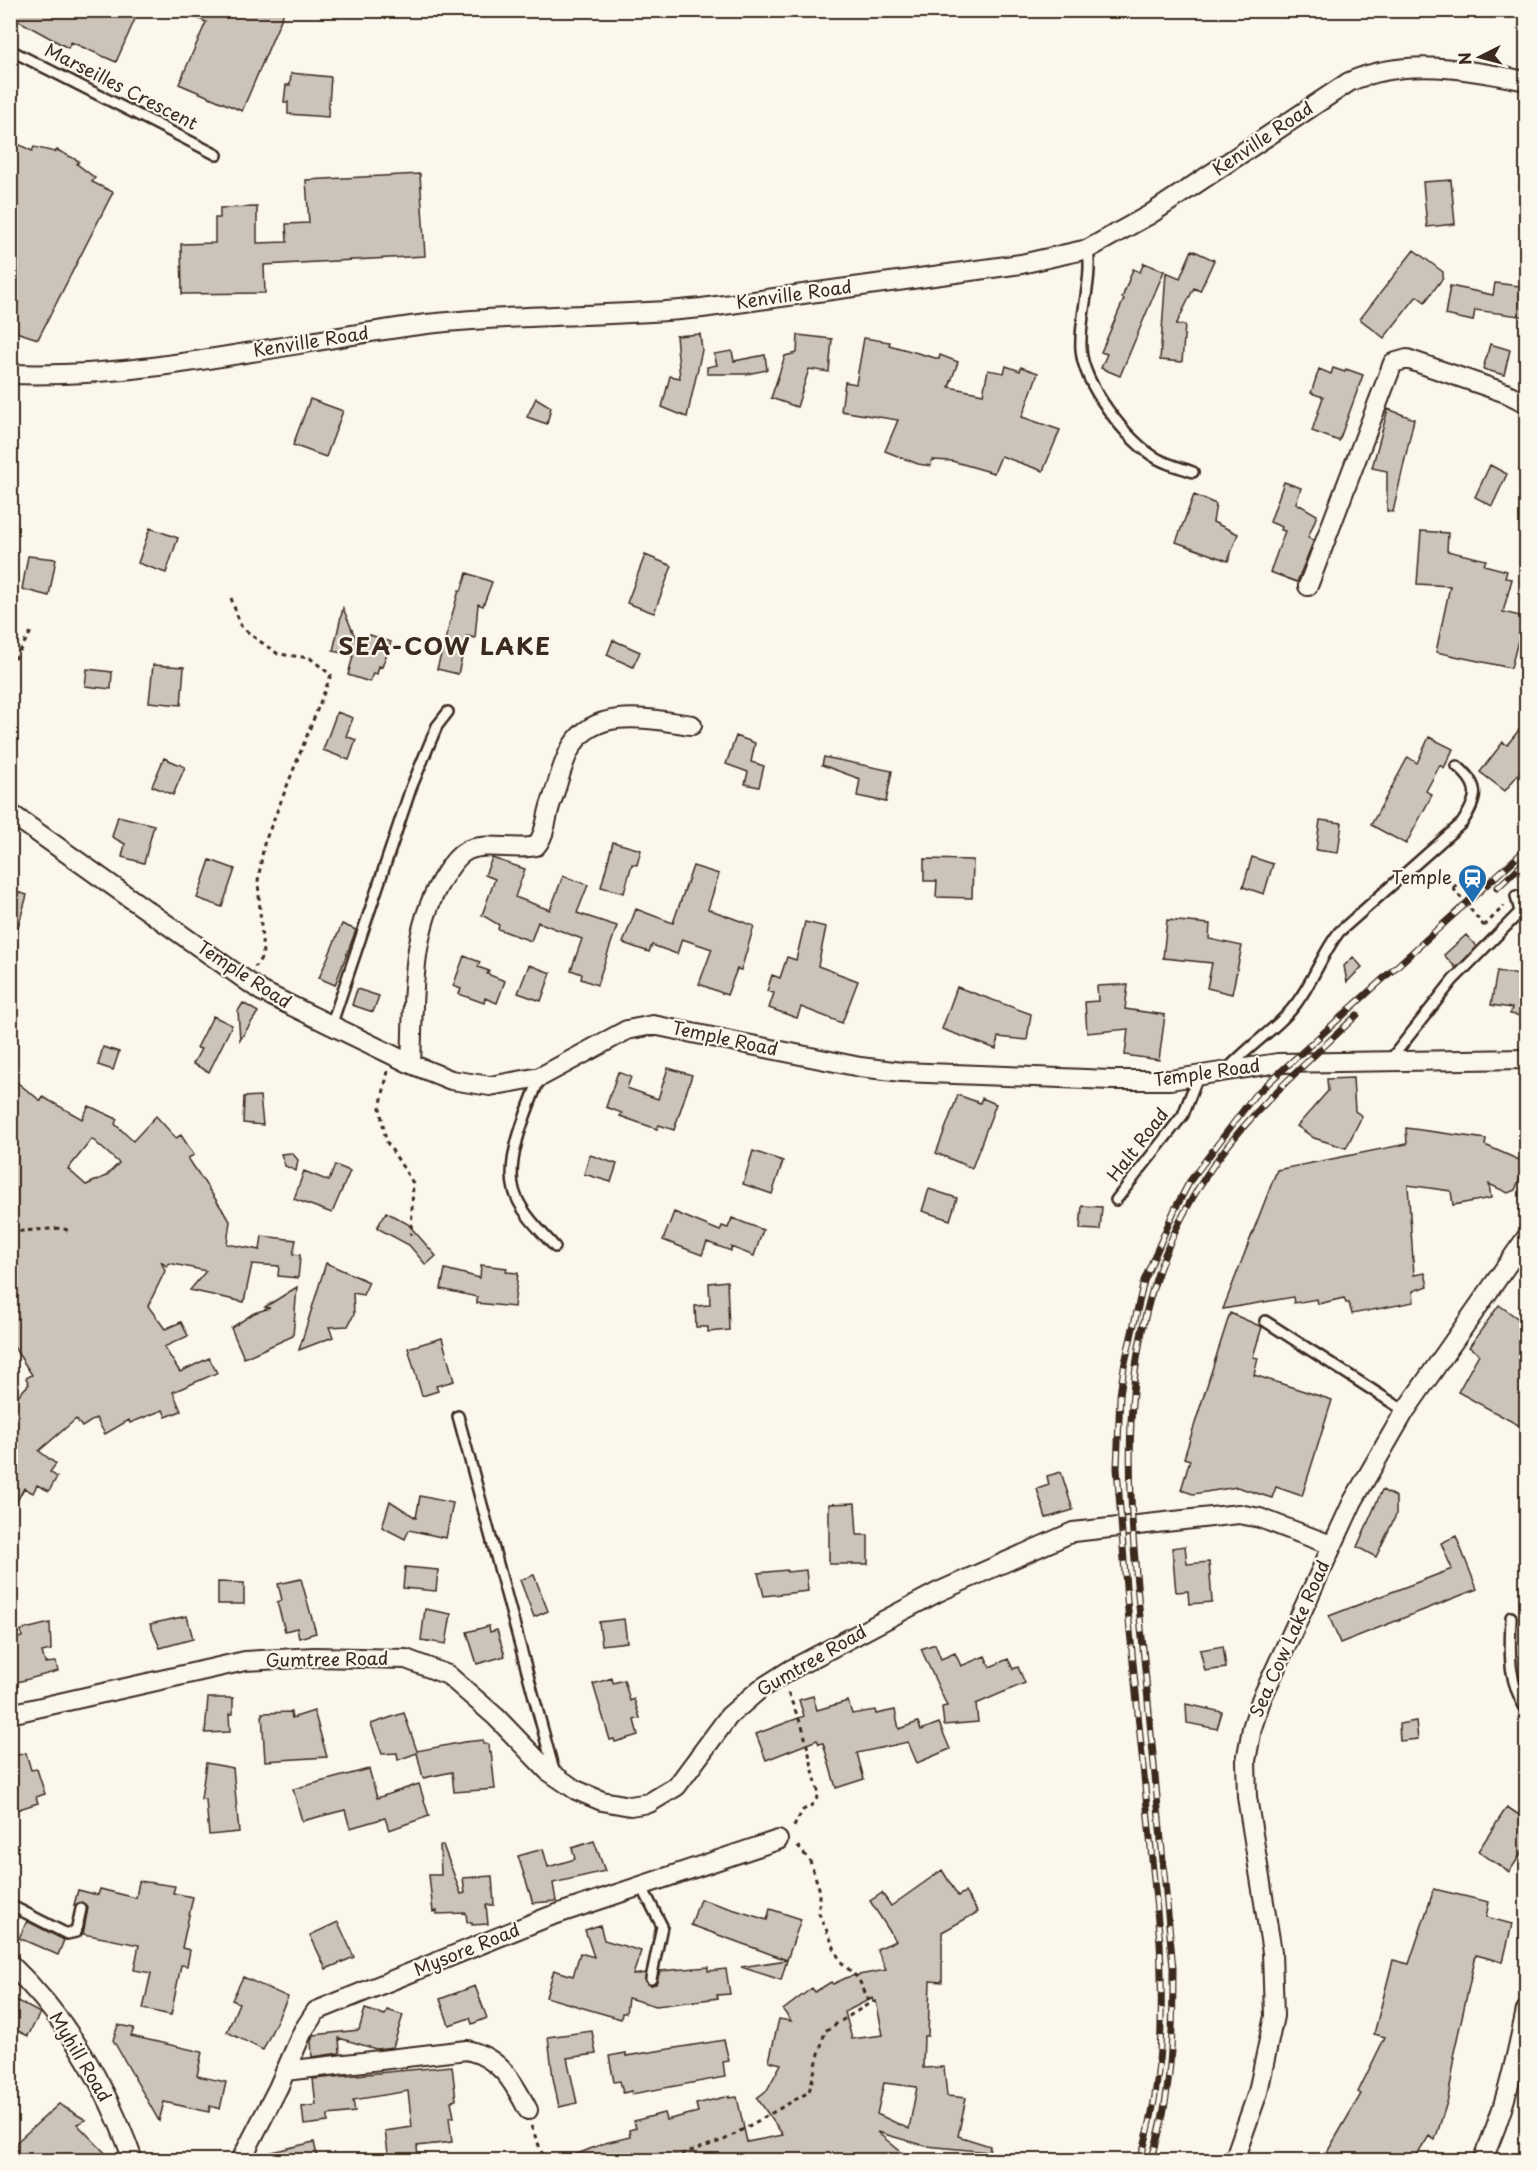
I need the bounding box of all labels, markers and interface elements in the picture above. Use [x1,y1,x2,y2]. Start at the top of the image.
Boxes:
north arrow [1450,27,1510,87]
street label: Marseilles Crescent [41,35,203,136]
text: N [1451,51,1477,66]
street label: Kenville Road [1206,94,1318,181]
street label: Kenville Road [734,272,853,315]
street label: Kenville Road [251,318,370,363]
district label: SEA-COW LAKE [339,627,551,663]
station icon: Temple [1457,862,1489,904]
place label: Temple [1392,863,1452,890]
street label: Temple Road [192,933,297,1014]
street label: Temple Road [670,1013,781,1062]
street label: Temple Road [1152,1051,1262,1092]
street label: Halt Road [1099,1101,1174,1187]
street label: Sea Cow Lake Road [1242,1555,1335,1721]
street label: Gumtree Road [751,1617,871,1702]
street label: Gumtree Road [265,1644,389,1673]
street label: Mysore Road [409,1915,524,1982]
street label: Myhill Road [44,2006,119,2107]

